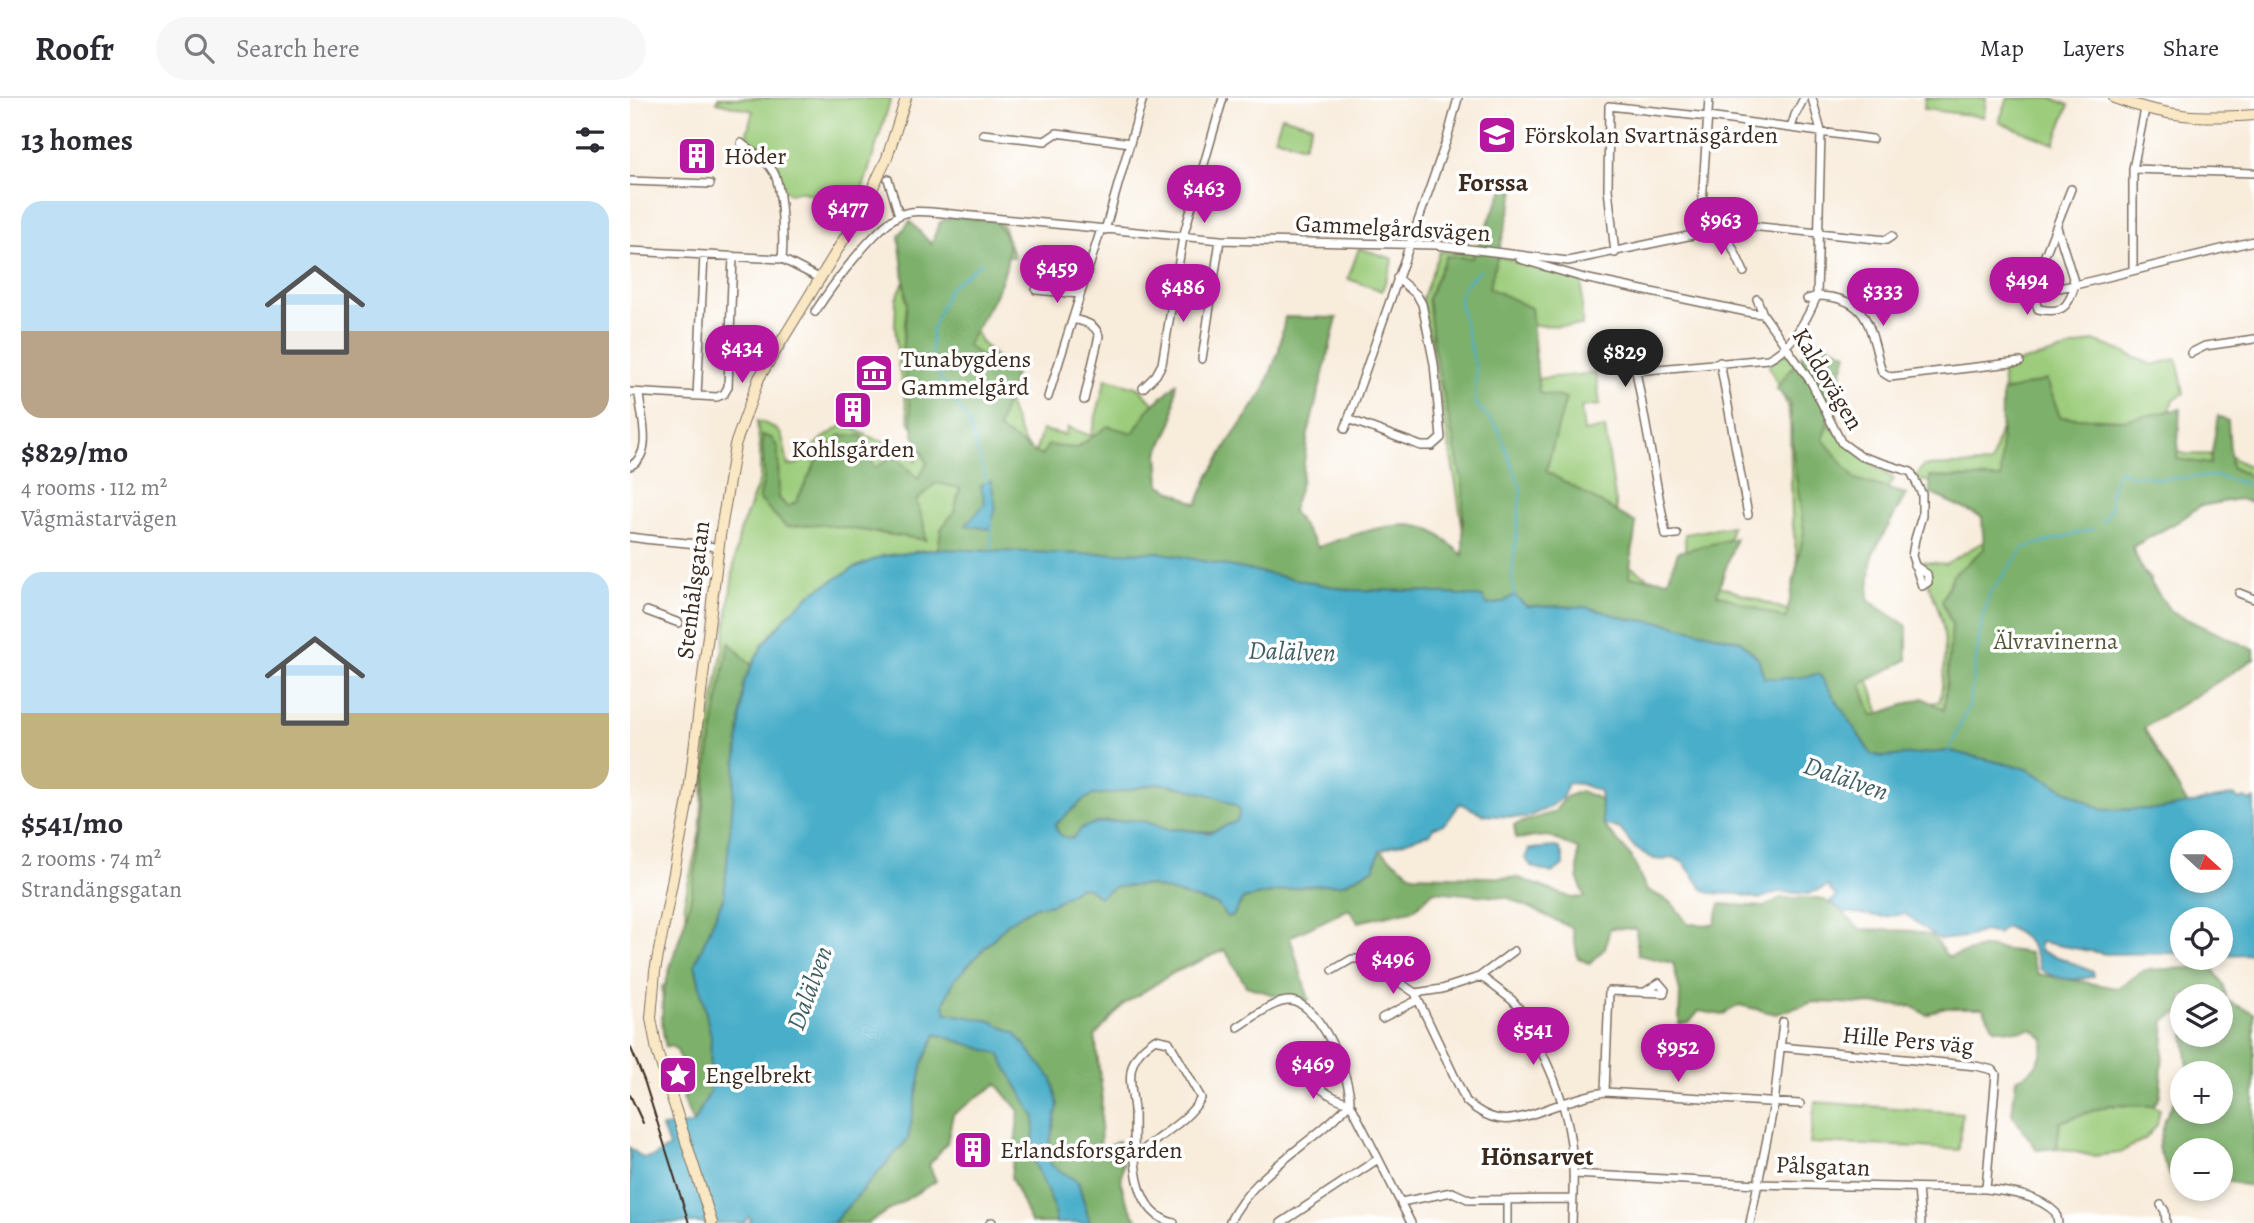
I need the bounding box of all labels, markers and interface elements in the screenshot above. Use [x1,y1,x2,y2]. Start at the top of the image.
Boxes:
search box [156,17,646,80]
text: Roofr [35,26,114,71]
icon: search [180,29,218,67]
text: Search here [236,31,360,66]
text: Map [1980,32,2024,64]
text: Layers [2062,32,2125,64]
text: Share [2163,32,2219,64]
school or university icon: Förskolan Svartnäsgården [1476,114,1518,156]
place label: Förskolan Svartnäsgården [1524,119,1778,151]
text: 13 homes [21,120,133,160]
icon: filters [571,121,609,159]
building icon: Höder [676,135,718,177]
place label: Höder [724,140,786,172]
district label: Forssa [1458,165,1529,200]
pin: $463 [1163,166,1245,225]
text: $463 [1183,172,1225,203]
pin: $477 [807,186,889,245]
text: $477 [827,192,869,223]
pin: $963 [1680,198,1762,257]
text: $963 [1700,204,1742,235]
street label: Gammelgårdsvägen [1295,207,1491,249]
pin: $459 [1016,246,1098,305]
icon: home [252,247,378,373]
text: $459 [1036,252,1078,283]
pin: $494 [1986,258,2068,317]
pin: $486 [1142,264,1224,324]
text: $494 [2006,264,2049,295]
pin: $333 [1842,268,1924,328]
text: $486 [1161,271,1205,302]
text: $333 [1863,275,1903,306]
street label: Kaldovägen [1785,322,1871,436]
pin: $434 [701,326,783,385]
pin: $829 [1584,330,1666,389]
text: $434 [721,332,763,363]
text: $829 [1603,336,1647,367]
place label: Tunabygdens Gammelgård [901,343,1031,403]
museum icon: Tunabygdens Gammelgård [853,352,895,394]
building icon: Kohlsgården [832,389,874,431]
text: $829/mo [21,432,128,472]
place label: Kohlsgården [791,433,915,465]
text: 4 rooms · 112 m² [21,472,167,503]
text: Vågmästarvägen [21,503,177,534]
street label: Stenhålsgatan [669,519,717,661]
icon: home [252,618,378,744]
park label: Älvravinerna [1993,625,2119,657]
water label: Dalälven [1248,632,1336,671]
water label: Dalälven [1799,748,1893,809]
text: $541/mo [21,803,123,843]
north arrow [2170,830,2233,892]
map controls [2170,830,2233,1201]
text: 2 rooms · 74 m² [21,843,161,874]
text: Strandängsgatan [21,874,182,905]
button: locate [2170,907,2233,970]
pin: $496 [1352,936,1434,996]
water label: Dalälven [778,941,841,1035]
text: $496 [1372,943,1414,974]
button: layers [2170,984,2233,1047]
pin: $541 [1492,1007,1574,1067]
text: $541 [1513,1014,1553,1045]
street label: Hille Pers väg [1841,1018,1975,1062]
pin: $952 [1637,1024,1719,1084]
text: $952 [1657,1031,1699,1062]
pin: $469 [1272,1042,1354,1101]
text: $469 [1292,1048,1334,1079]
place icon: Engelbrekt [657,1054,699,1096]
place label: Engelbrekt [705,1059,812,1091]
button: + [2170,1061,2233,1124]
building icon: Erlandsforsgården [952,1129,994,1171]
place label: Erlandsforsgården [1000,1134,1182,1166]
button: − [2170,1138,2233,1201]
district label: Hönsarvet [1480,1139,1594,1174]
street label: Pålsgatan [1775,1148,1871,1184]

